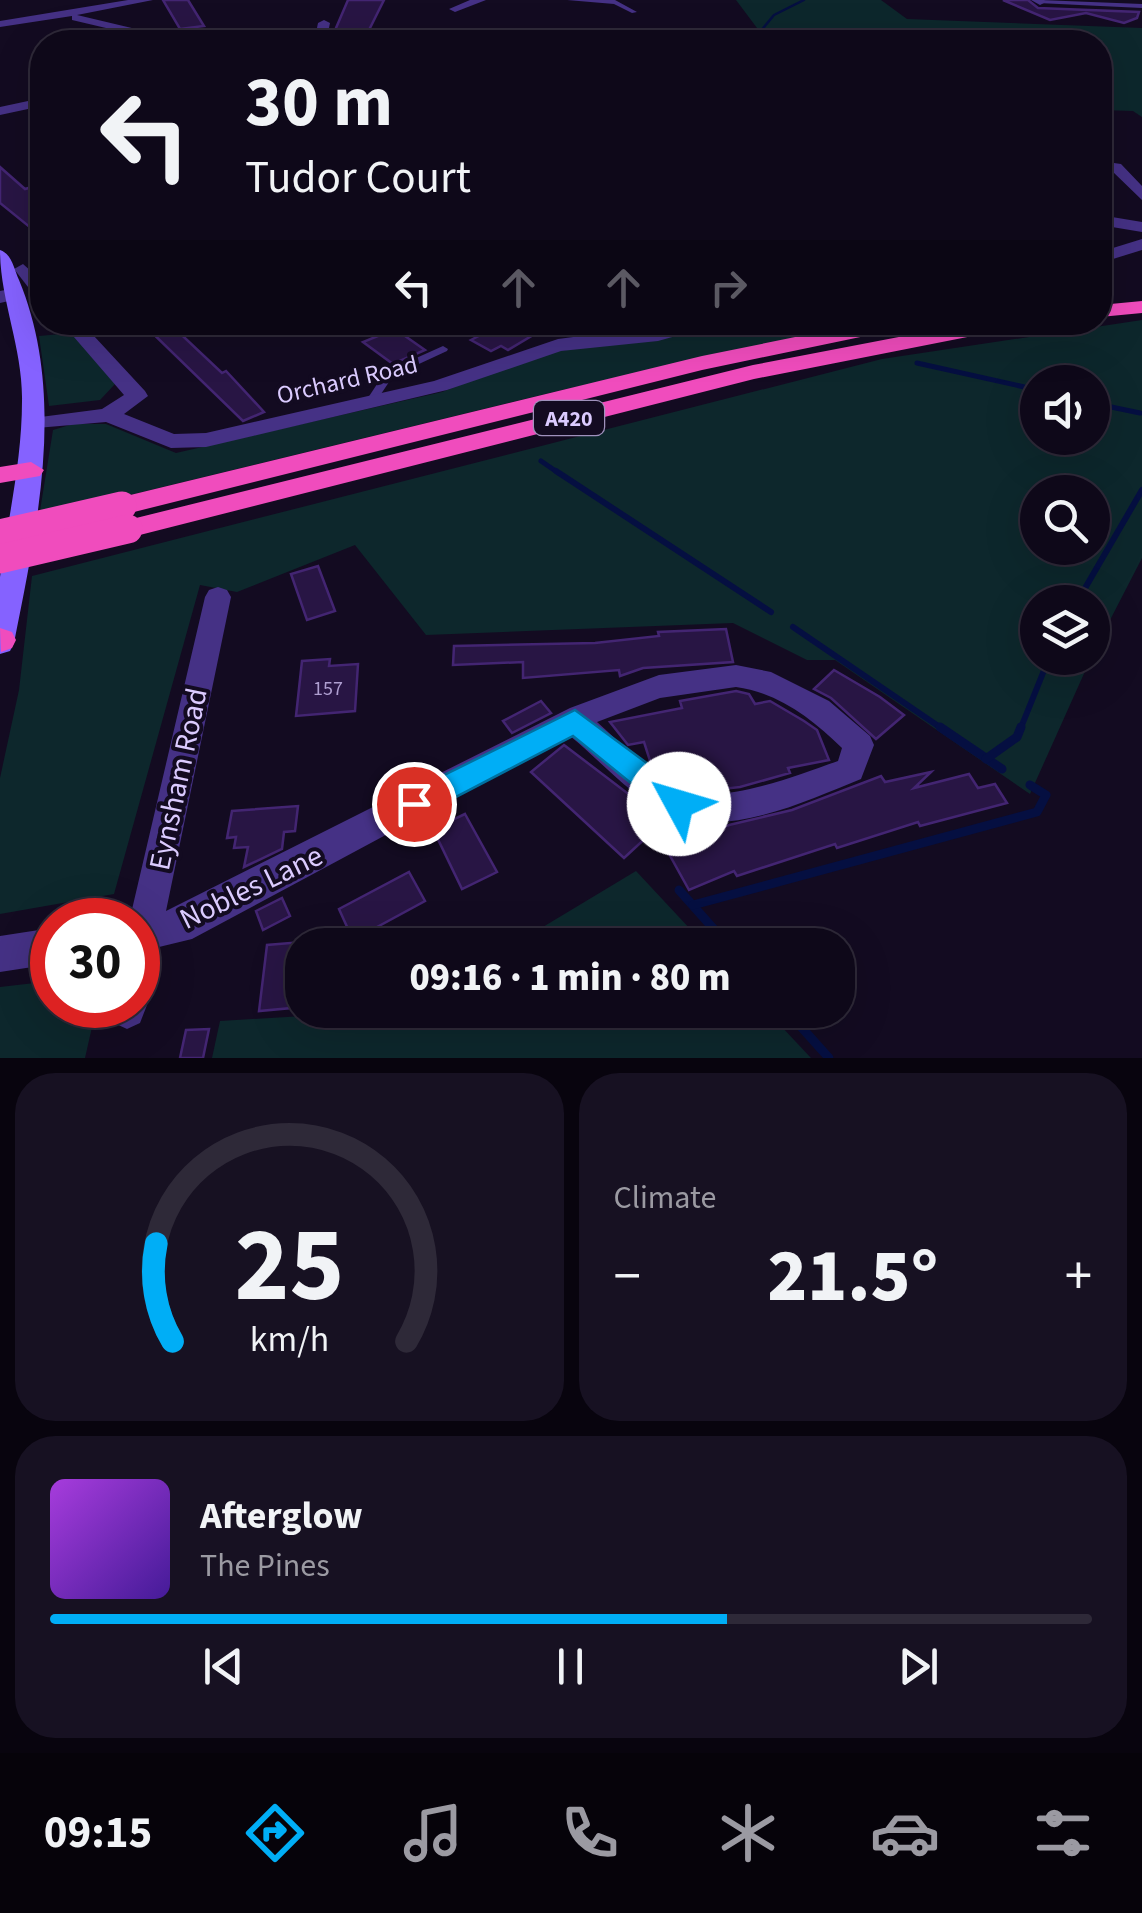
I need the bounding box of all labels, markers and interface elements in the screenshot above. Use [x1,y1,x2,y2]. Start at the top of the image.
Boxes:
text: 30 m [245,53,393,153]
icon: left [80,70,210,200]
text: Tudor Court [245,146,471,210]
icon: left [386,260,441,315]
icon: ahead [491,260,546,315]
icon: ahead [596,260,651,315]
icon: right [701,260,756,315]
street label: Orchard Road [273,346,421,414]
map controls [1020,365,1110,675]
button: sound [1020,365,1110,455]
road number: A420 [534,401,604,435]
button: search [1020,475,1110,565]
button: layers [1020,585,1110,675]
house number: 157 [313,675,343,703]
street label: Eynsham Road [138,684,219,874]
position arrow [627,752,731,856]
pin [372,762,457,847]
icon: arrive [387,777,442,832]
street label: Nobles Lane [172,834,330,941]
speed limit sign: 30 [30,898,160,1028]
text: 09:16 · 1 min · 80 m [409,951,731,1005]
text: Climate [614,1175,716,1221]
text: 25 [234,1193,344,1341]
text: 21.5° [767,1223,938,1330]
text: − [614,1238,641,1316]
text: + [1065,1238,1092,1316]
text: km/h [250,1314,329,1365]
text: Afterglow [200,1489,363,1543]
text: The Pines [200,1543,330,1589]
icon: previous [196,1639,251,1694]
icon: pause [543,1639,598,1694]
icon: next [891,1639,946,1694]
icon: directions [240,1798,310,1868]
icon: music [398,1798,468,1868]
icon: phone [555,1798,625,1868]
icon: climate [713,1798,783,1868]
icon: car [870,1798,940,1868]
icon: filters [1028,1798,1098,1868]
text: 09:15 [44,1801,152,1865]

